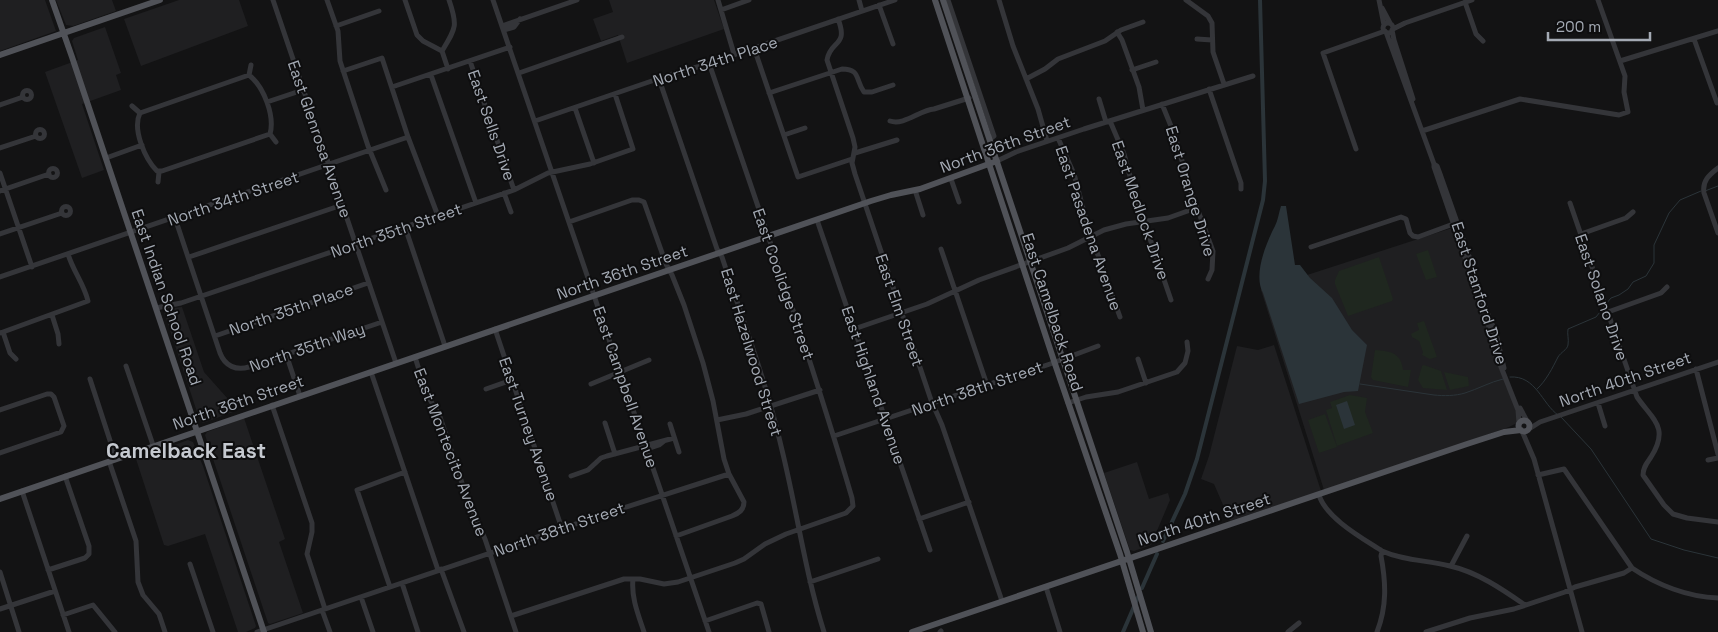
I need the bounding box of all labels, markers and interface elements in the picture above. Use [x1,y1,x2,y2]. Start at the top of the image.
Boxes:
scale bar [1548,10,1650,42]
text: 200 m [1556,17,1601,36]
street label: North 34th Place [650,31,780,92]
street label: East Glenrosa Avenue [283,58,356,221]
street label: East Sells Drive [463,67,520,183]
street label: North 36th Street [937,111,1073,178]
street label: East Orange Drive [1161,123,1220,259]
street label: East Medlock Drive [1107,138,1174,283]
street label: East Pasadena Avenue [1050,143,1127,313]
street label: North 34th Street [165,166,302,231]
street label: North 35th Street [328,198,464,263]
street label: East Indian School Road [126,206,207,388]
street label: East Coolidge Street [748,206,819,363]
street label: East Stanford Drive [1447,219,1513,367]
street label: East Camelback Road [1017,230,1088,394]
street label: East Solano Drive [1570,231,1633,363]
street label: North 36th Street [554,240,691,305]
street label: East Elm Street [870,251,929,369]
street label: East Hazelwood Street [716,266,787,439]
street label: North 35th Place [226,278,356,341]
street label: East Highland Avenue [837,303,910,467]
street label: East Campbell Avenue [588,304,663,471]
street label: North 35th Way [247,318,368,377]
street label: North 40th Street [1556,347,1694,412]
street label: East Turney Avenue [494,354,563,504]
street label: North 38th Street [909,356,1046,421]
street label: East Montecito Avenue [409,365,492,539]
street label: North 36th Street [170,370,307,435]
district label: Camelback East [106,437,266,464]
street label: North 40th Street [1135,488,1273,551]
street label: North 38th Street [491,497,628,562]

